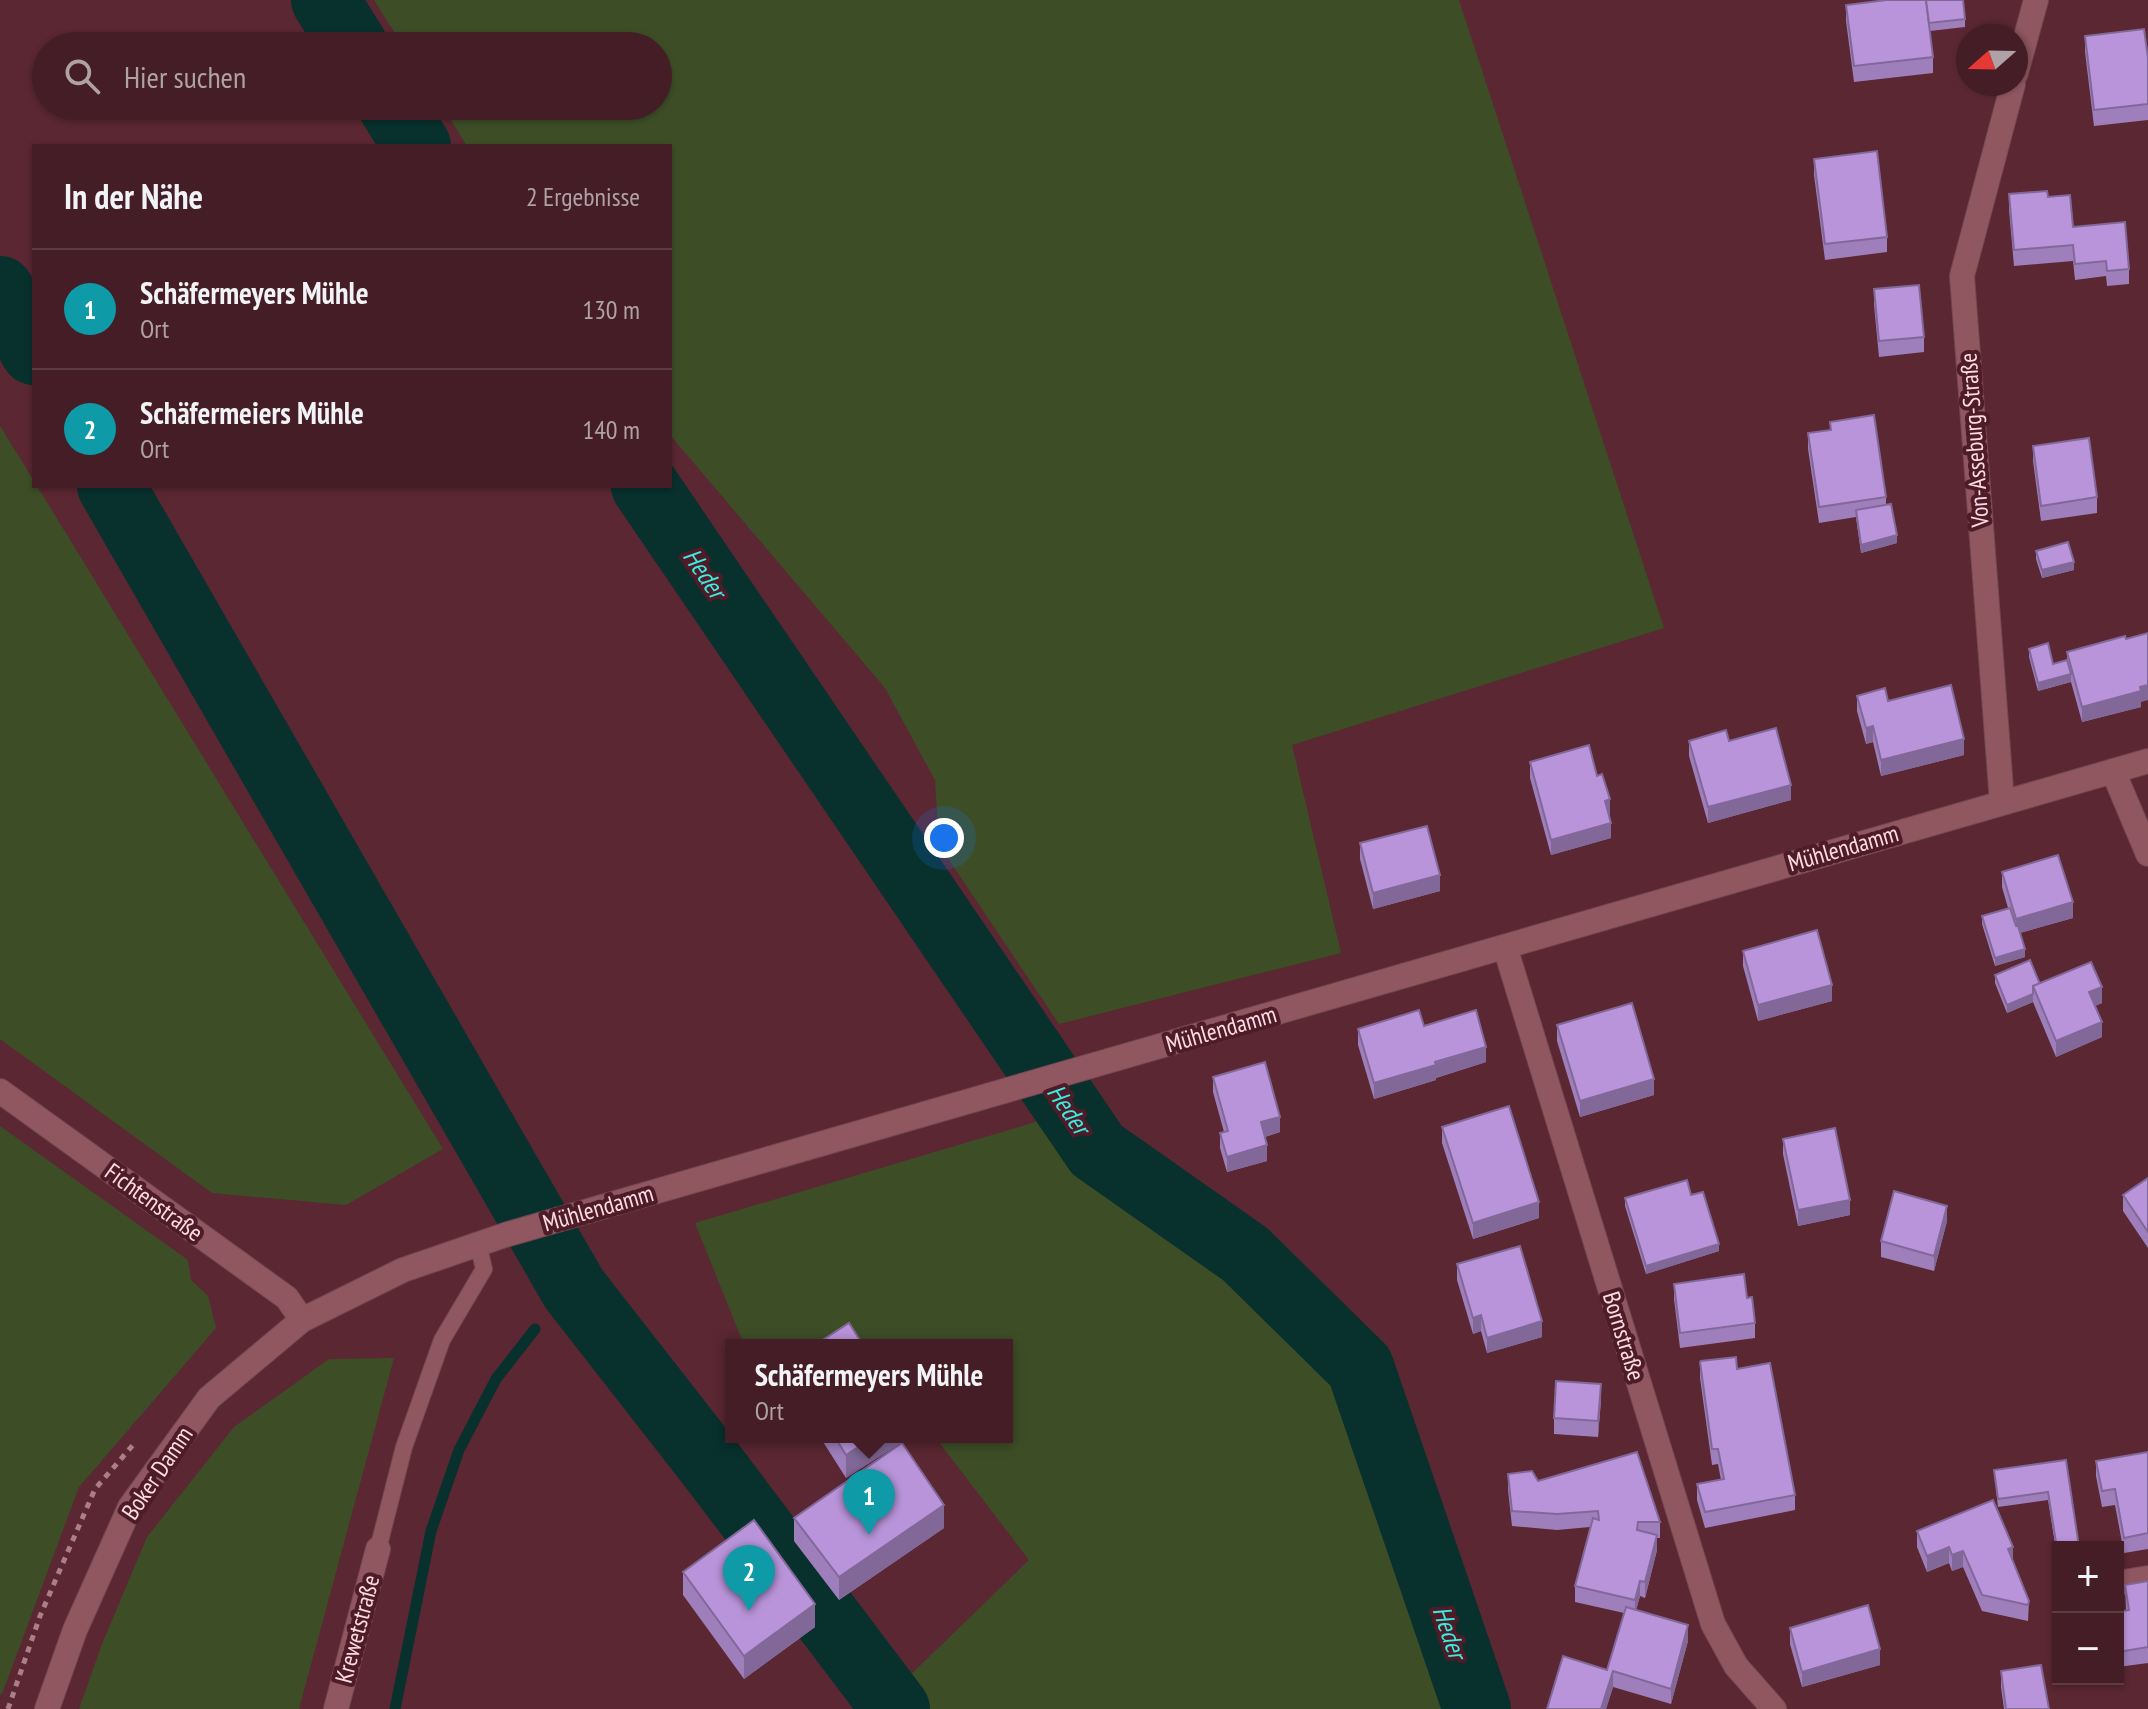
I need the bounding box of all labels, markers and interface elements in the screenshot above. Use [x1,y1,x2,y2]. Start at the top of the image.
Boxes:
north arrow [1956,24,2028,96]
search box [32,32,672,120]
icon: search [60,54,104,98]
text: Hier suchen [124,57,246,96]
text: In der Nähe [64,174,203,218]
text: 2 Ergebnisse [526,180,640,213]
text: Schäfermeyers Mühle [140,273,369,312]
text: 1 [84,293,96,326]
text: 130 m [582,293,640,326]
text: Ort [140,312,169,345]
street label: Von-Asseburg-Straße [1952,352,1996,529]
text: Schäfermeiers Mühle [140,393,364,432]
text: 2 [84,413,96,446]
text: 140 m [582,413,640,446]
text: Ort [140,432,169,465]
water label: Heder [676,541,736,608]
street label: Mühlendamm [1784,817,1902,879]
your location [924,818,964,858]
street label: Mühlendamm [1162,998,1280,1060]
water label: Heder [1040,1077,1100,1144]
street label: Fichtenstraße [99,1156,209,1248]
street label: Mühlendamm [539,1177,657,1239]
street label: Bornstraße [1596,1288,1652,1384]
popup [725,1339,1013,1443]
text: Schäfermeyers Mühle [755,1355,983,1394]
text: Ort [755,1394,784,1427]
street label: Boker Damm [115,1420,199,1526]
pin: 1 [843,1469,895,1535]
map controls [2052,1541,2124,1685]
button: + [2052,1541,2124,1613]
pin: 2 [723,1545,775,1611]
street label: Krewetstraße [328,1572,386,1686]
water label: Heder [1426,1601,1476,1666]
button: − [2052,1613,2124,1685]

